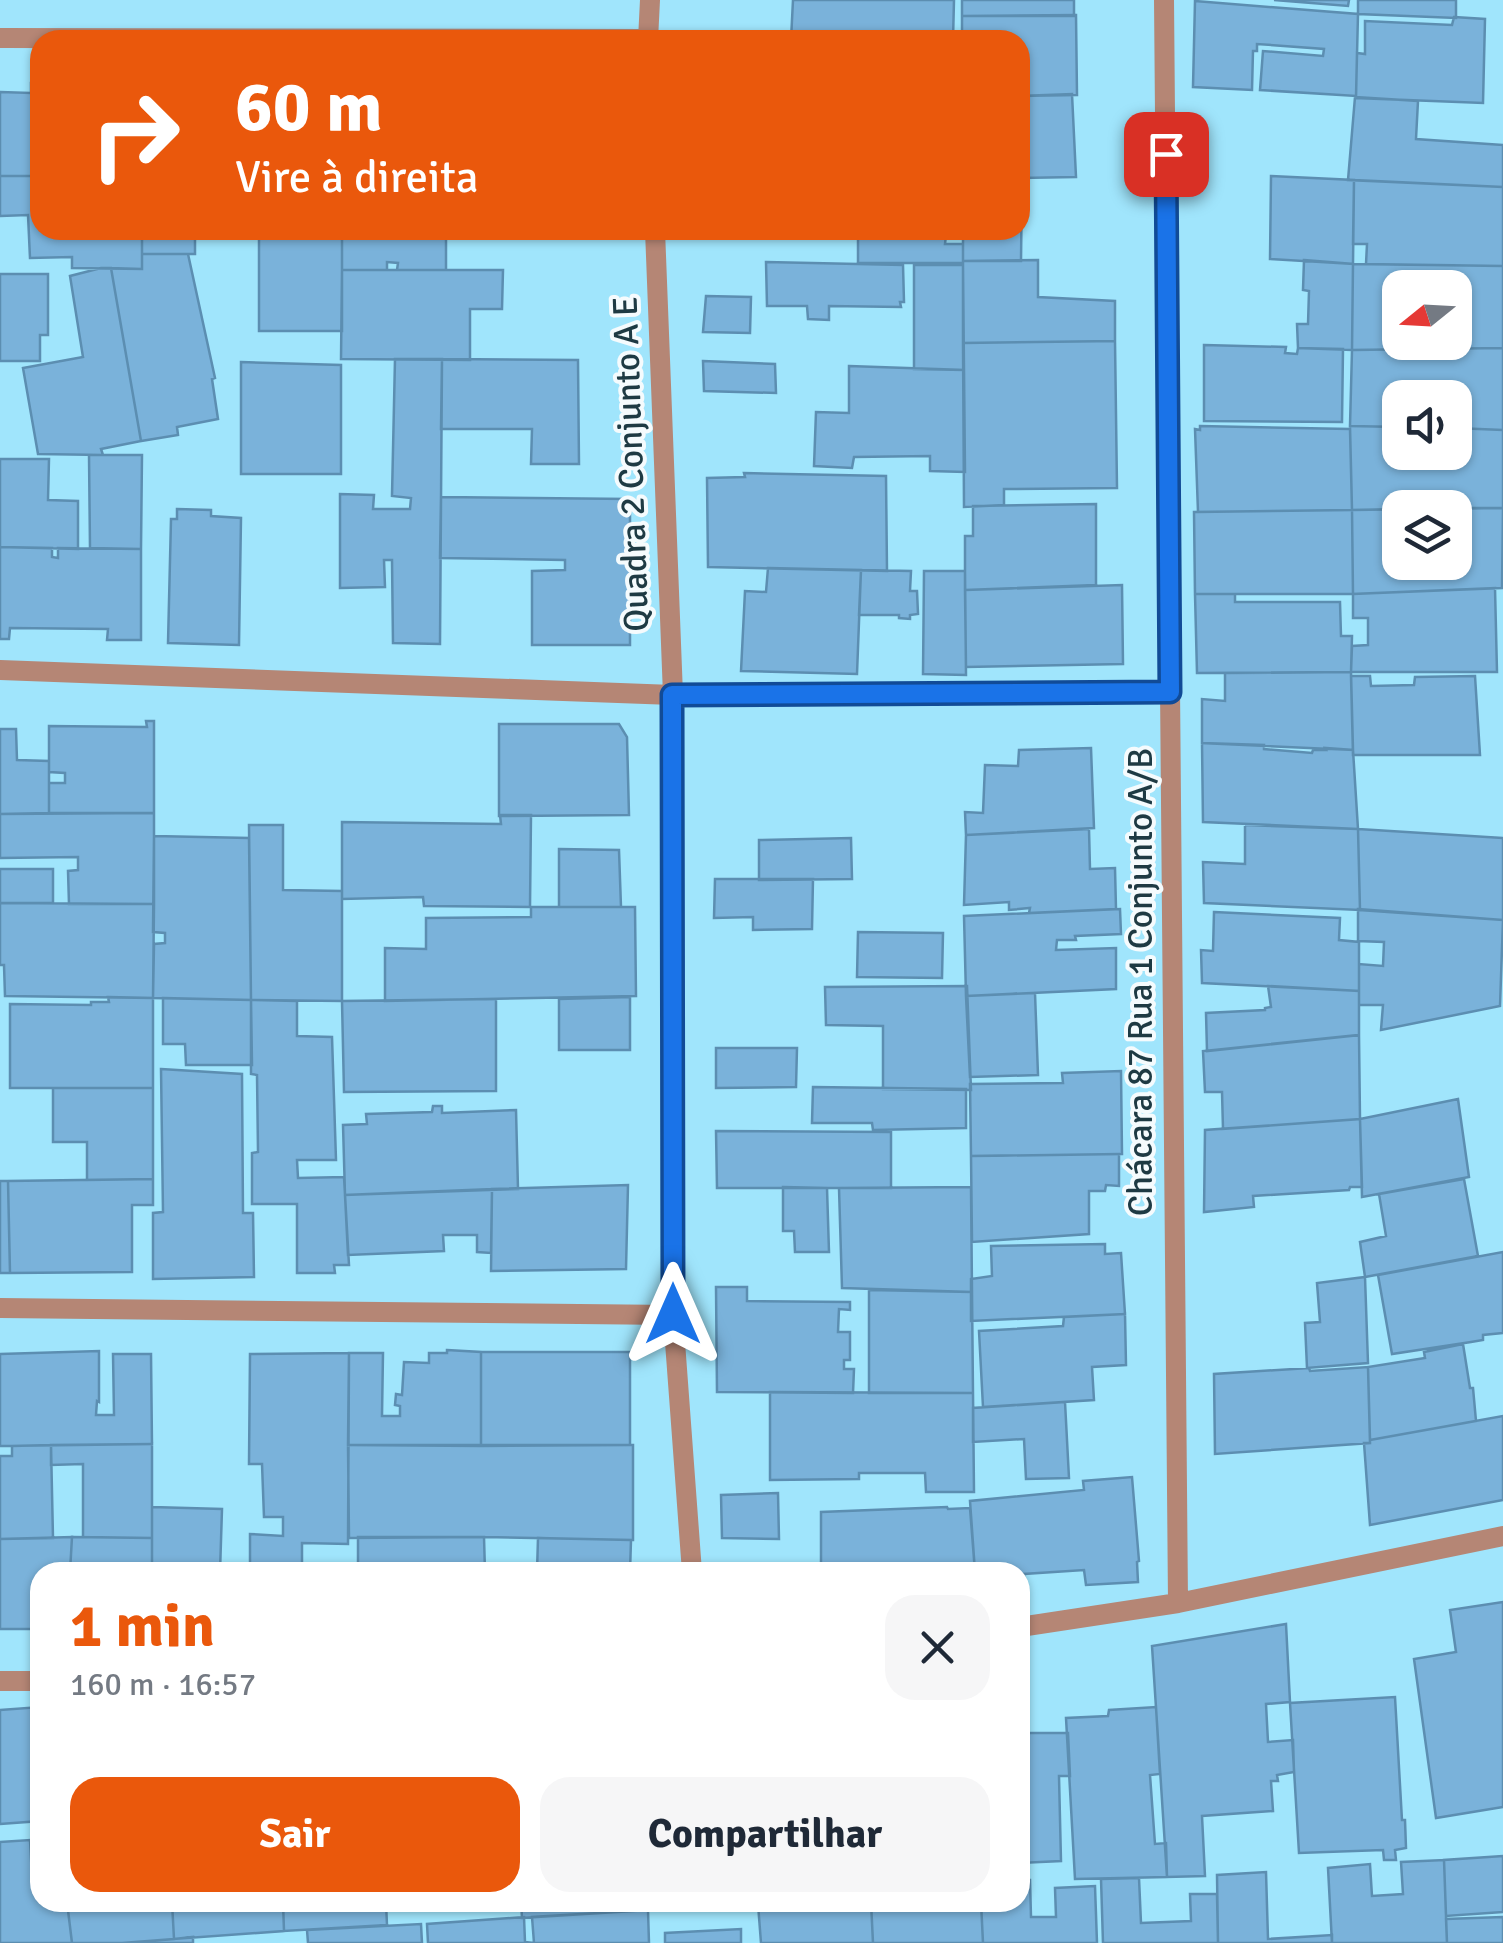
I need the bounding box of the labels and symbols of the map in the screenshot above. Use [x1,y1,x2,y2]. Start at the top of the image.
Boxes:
pin [1124,112,1209,197]
north arrow [1382,270,1472,360]
street label: Quadra 2 Conjunto A E [604,296,658,632]
street label: Chácara 87 Rua 1 Conjunto A/B [1119,748,1162,1216]
position arrow [621,1262,725,1366]

